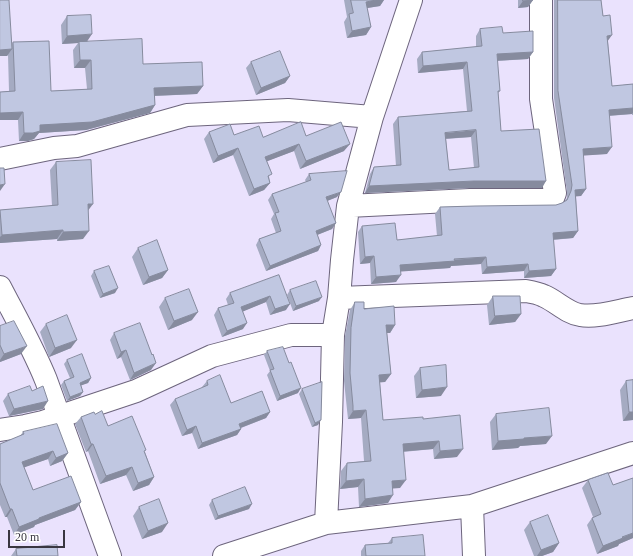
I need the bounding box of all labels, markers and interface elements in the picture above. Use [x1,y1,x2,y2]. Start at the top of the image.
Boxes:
scale bar [10,522,67,548]
text: 20 m [15,530,39,544]

